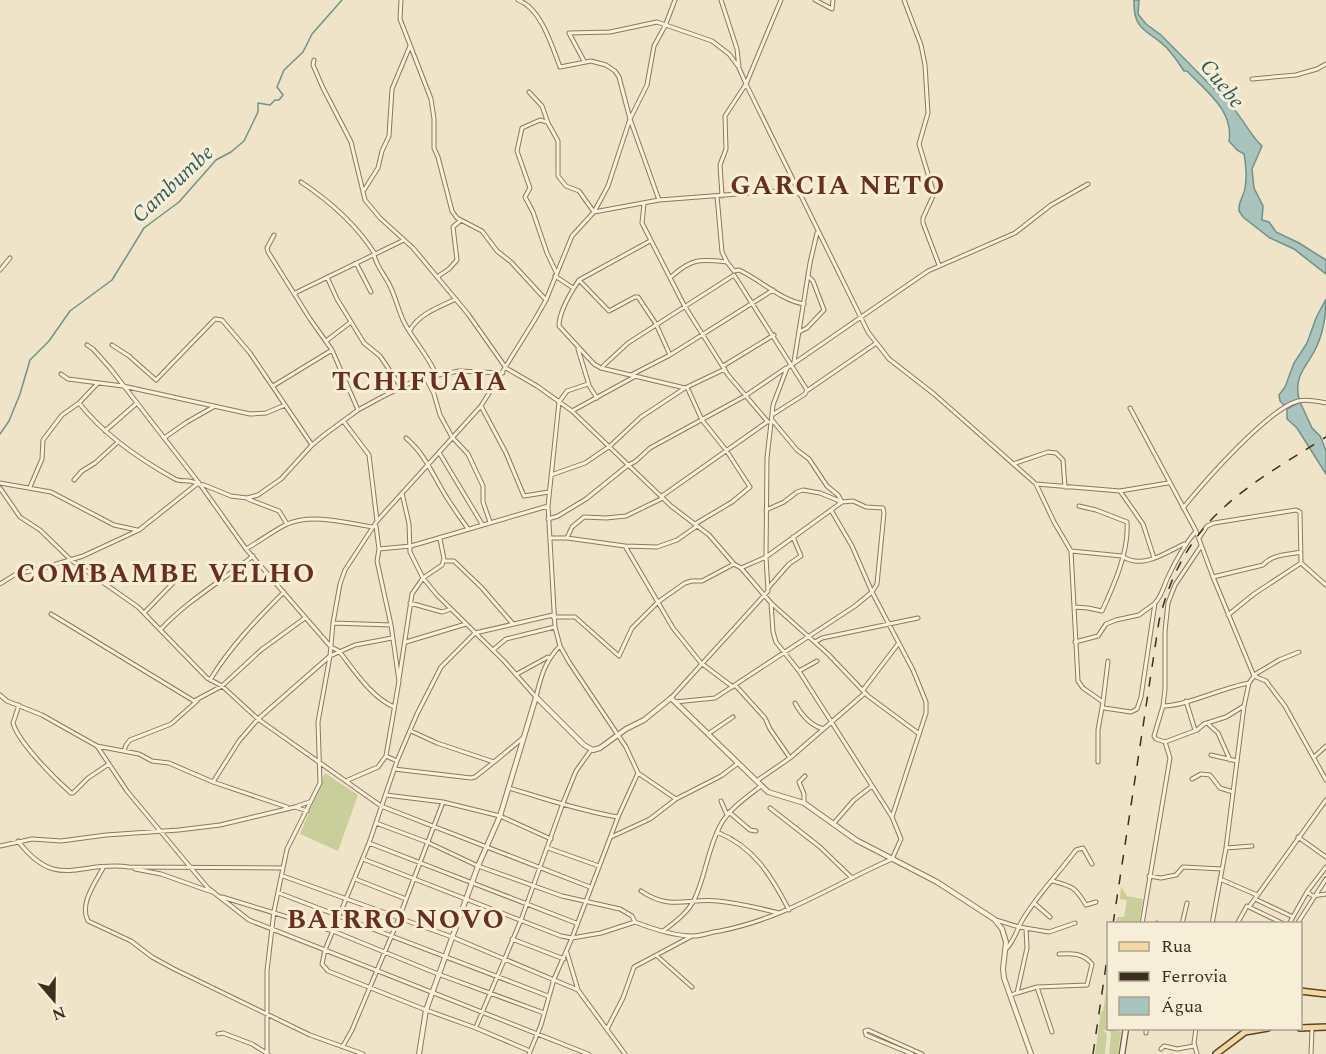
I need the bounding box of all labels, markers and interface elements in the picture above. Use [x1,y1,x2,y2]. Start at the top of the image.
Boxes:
water label: Cuebe [1191,52,1253,116]
water label: Cambumbe [124,137,222,231]
district label: GARCIA NETO [730,165,946,207]
district label: TCHIFUAIA [332,361,508,403]
district label: COMBAMBE VELHO [16,553,316,595]
district label: BAIRRO NOVO [287,899,505,941]
legend [1107,922,1302,1030]
text: Rua [1161,933,1192,960]
text: Ferrovia [1161,963,1228,990]
north arrow [24,970,84,1030]
text: Água [1161,993,1203,1020]
text: N [49,1000,69,1027]

